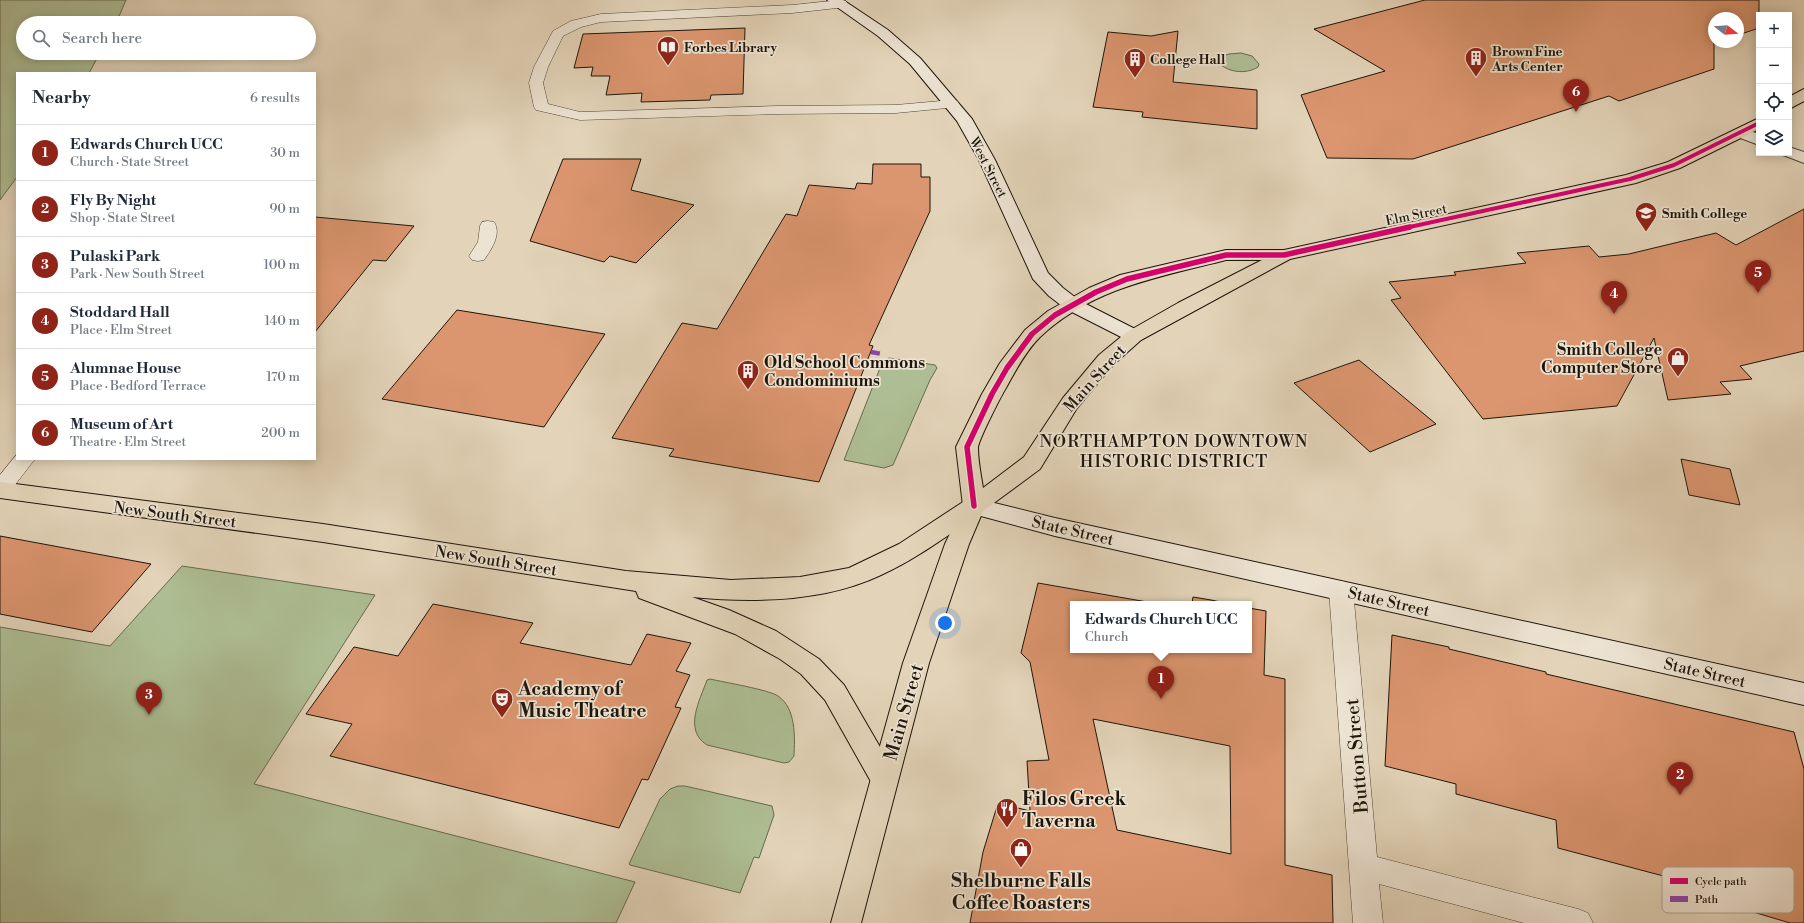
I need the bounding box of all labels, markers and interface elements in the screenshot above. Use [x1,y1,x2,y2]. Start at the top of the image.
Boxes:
north arrow [1708,12,1744,48]
map controls [1756,12,1792,156]
button: + [1756,12,1792,48]
search box [16,16,316,60]
icon: search [30,27,52,49]
text: Search here [62,29,142,48]
library icon: Forbes Library [655,34,681,67]
place label: Forbes Library [684,40,778,56]
place label: Brown Fine Arts Center [1491,44,1563,75]
building icon: Brown Fine Arts Center [1463,45,1489,78]
building icon: College Hall [1122,46,1148,79]
button: − [1756,48,1792,84]
place label: College Hall [1150,52,1226,68]
pin: 6 [1563,79,1589,112]
button: locate [1756,84,1792,120]
text: Nearby [32,87,91,109]
text: 6 results [250,90,300,106]
button: layers [1756,120,1792,156]
street label: West Street [966,134,1010,201]
text: Edwards Church UCC [70,135,223,154]
text: 1 [42,145,48,161]
text: 30 m [270,145,300,161]
text: Church · State Street [70,154,189,170]
text: Fly By Night [70,191,156,210]
school or university icon: Smith College [1633,200,1659,233]
text: 2 [41,201,49,217]
text: 90 m [269,201,300,217]
street label: Elm Street [1384,201,1449,229]
place label: Smith College [1662,206,1747,222]
text: Shop · State Street [70,210,175,226]
text: Pulaski Park [70,247,160,266]
text: 3 [41,257,49,273]
text: 100 m [264,257,300,273]
pin: 5 [1745,260,1771,293]
text: Park · New South Street [70,266,205,282]
pin: 4 [1601,281,1627,314]
text: Stoddard Hall [70,303,170,322]
text: 4 [41,313,49,329]
text: 140 m [264,313,300,329]
text: Place · Elm Street [70,322,172,338]
place label: Smith College Computer Store [1541,340,1662,378]
street label: Main Street [1059,341,1130,417]
shop icon: Smith College Computer Store [1665,345,1691,378]
place label: Old School Commons Condominiums [764,353,925,391]
building icon: Old School Commons Condominiums [735,358,761,391]
text: Alumnae House [70,359,181,378]
text: 5 [41,369,49,385]
text: 170 m [266,369,300,385]
text: Place · Bedford Terrace [70,378,206,394]
text: Museum of Art [70,415,173,434]
text: 6 [41,425,49,441]
text: 200 m [261,425,300,441]
district label: NORTHAMPTON DOWNTOWN HISTORIC DISTRICT [1039,431,1309,473]
text: Theatre · Elm Street [70,434,186,450]
street label: New South Street [112,498,238,532]
street label: State Street [1030,512,1116,550]
street label: New South Street [433,541,559,581]
street label: State Street [1346,583,1432,621]
popup [1070,601,1252,653]
text: Edwards Church UCC [1085,610,1237,629]
your location [935,613,955,633]
text: Church [1085,629,1128,645]
street label: State Street [1662,654,1748,692]
street label: Main Street [879,661,929,763]
pin: 1 [1148,666,1174,699]
place label: Academy of Music Theatre [517,677,646,723]
pin: 3 [136,682,162,715]
theatre icon: Academy of Music Theatre [489,686,515,719]
street label: Button Street [1340,697,1374,815]
pin: 2 [1667,762,1693,795]
place label: Filos Greek Taverna [1022,787,1126,833]
restaurant icon: Filos Greek Taverna [994,796,1020,829]
shop icon: Shelburne Falls Coffee Roasters [1008,836,1034,869]
legend [1662,867,1794,913]
place label: Shelburne Falls Coffee Roasters [951,869,1091,915]
text: Cycle path [1695,875,1747,889]
text: Path [1695,893,1719,907]

